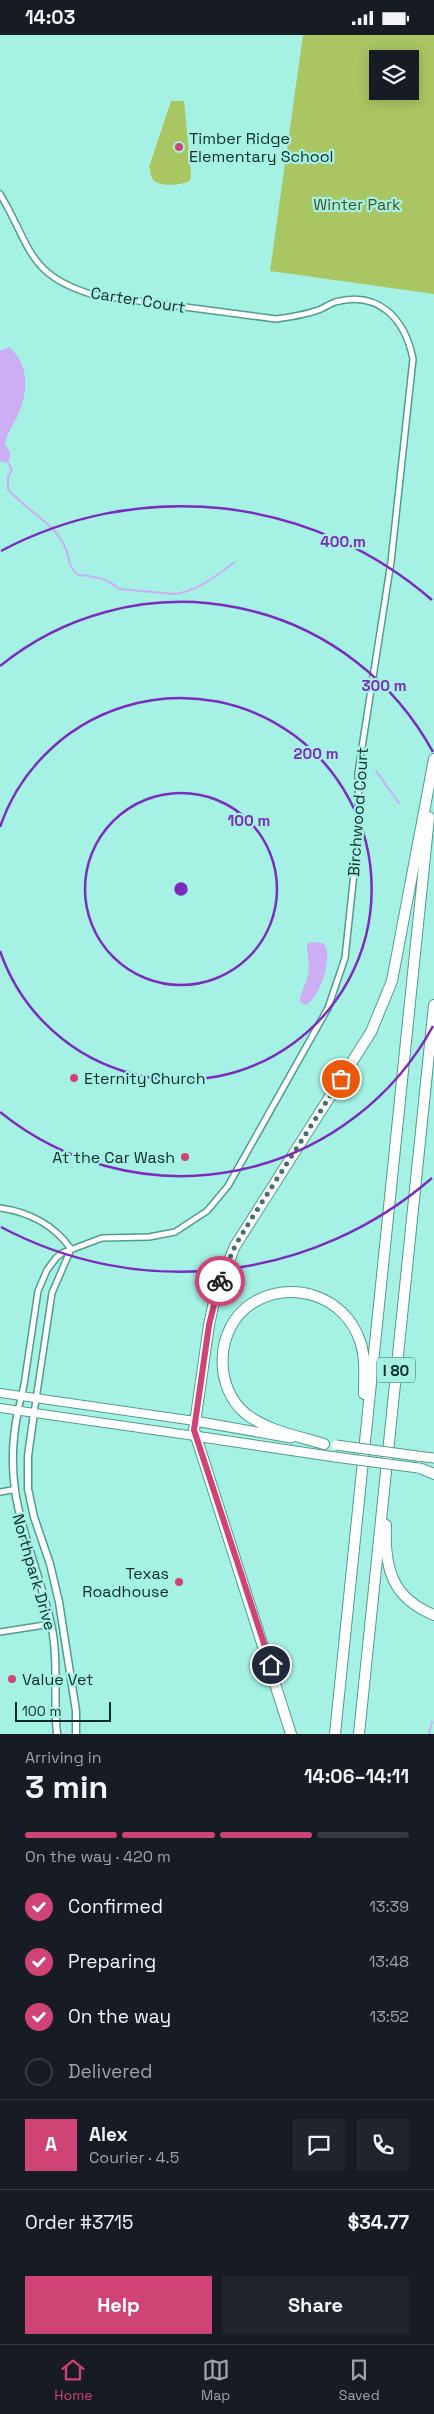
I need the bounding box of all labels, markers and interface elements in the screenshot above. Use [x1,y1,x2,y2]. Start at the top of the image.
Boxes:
text: 14:03 [25,5,75,30]
map controls [369,50,419,100]
button: layers [369,50,419,100]
place label: Timber Ridge Elementary School [189,128,334,167]
marker: Timber Ridge Elementary School [173,141,185,153]
park label: Winter Park [313,194,401,215]
street label: Carter Court [89,282,187,318]
text: 400 m [320,532,366,551]
text: 300 m [361,676,407,695]
text: 200 m [294,744,338,763]
street label: Birchwood Court [343,747,373,877]
text: 100 m [228,811,270,830]
centre of rings [172,880,190,898]
pin [320,1058,362,1100]
icon: bag [327,1065,355,1093]
place label: Eternity Church [84,1068,205,1089]
marker: Eternity Church [68,1072,80,1084]
place label: At the Car Wash [52,1147,175,1168]
marker: At the Car Wash [179,1151,191,1163]
courier [195,1256,245,1306]
icon: bike [206,1267,234,1295]
road number: I 80 [377,1357,415,1383]
street label: Northpark Drive [7,1511,61,1633]
place label: Texas Roadhouse [82,1563,169,1602]
marker: Texas Roadhouse [173,1576,185,1588]
pin [250,1644,292,1686]
icon: home [257,1651,285,1679]
place label: Value Vet [22,1669,93,1690]
marker: Value Vet [6,1673,18,1685]
scale bar [15,1699,111,1722]
text: 100 m [22,1702,61,1720]
text: Arriving in [25,1747,102,1768]
text: 14:06–14:11 [304,1764,409,1789]
text: 3 min [25,1767,108,1807]
text: On the way · 420 m [25,1846,171,1867]
icon: check [25,1893,53,1921]
text: Confirmed [68,1894,163,1919]
text: 13:39 [369,1896,409,1917]
icon: check [25,1948,53,1976]
text: Preparing [68,1949,156,1974]
text: 13:48 [369,1951,409,1972]
icon: check [25,2003,53,2031]
text: On the way [68,2004,171,2029]
text: 13:52 [369,2006,409,2027]
text: Delivered [68,2059,153,2084]
button: chat [293,2119,345,2171]
button: phone [357,2119,409,2171]
text: Alex [89,2122,128,2147]
text: A [45,2132,57,2157]
text: Courier · 4.5 [89,2147,179,2168]
text: Order #3715 [25,2210,133,2235]
text: $34.77 [348,2210,409,2235]
button: Help [25,2276,212,2334]
button: Share [222,2276,409,2334]
tab: Home [54,2356,92,2404]
tab: Map [201,2356,230,2404]
tab: Saved [339,2356,380,2404]

